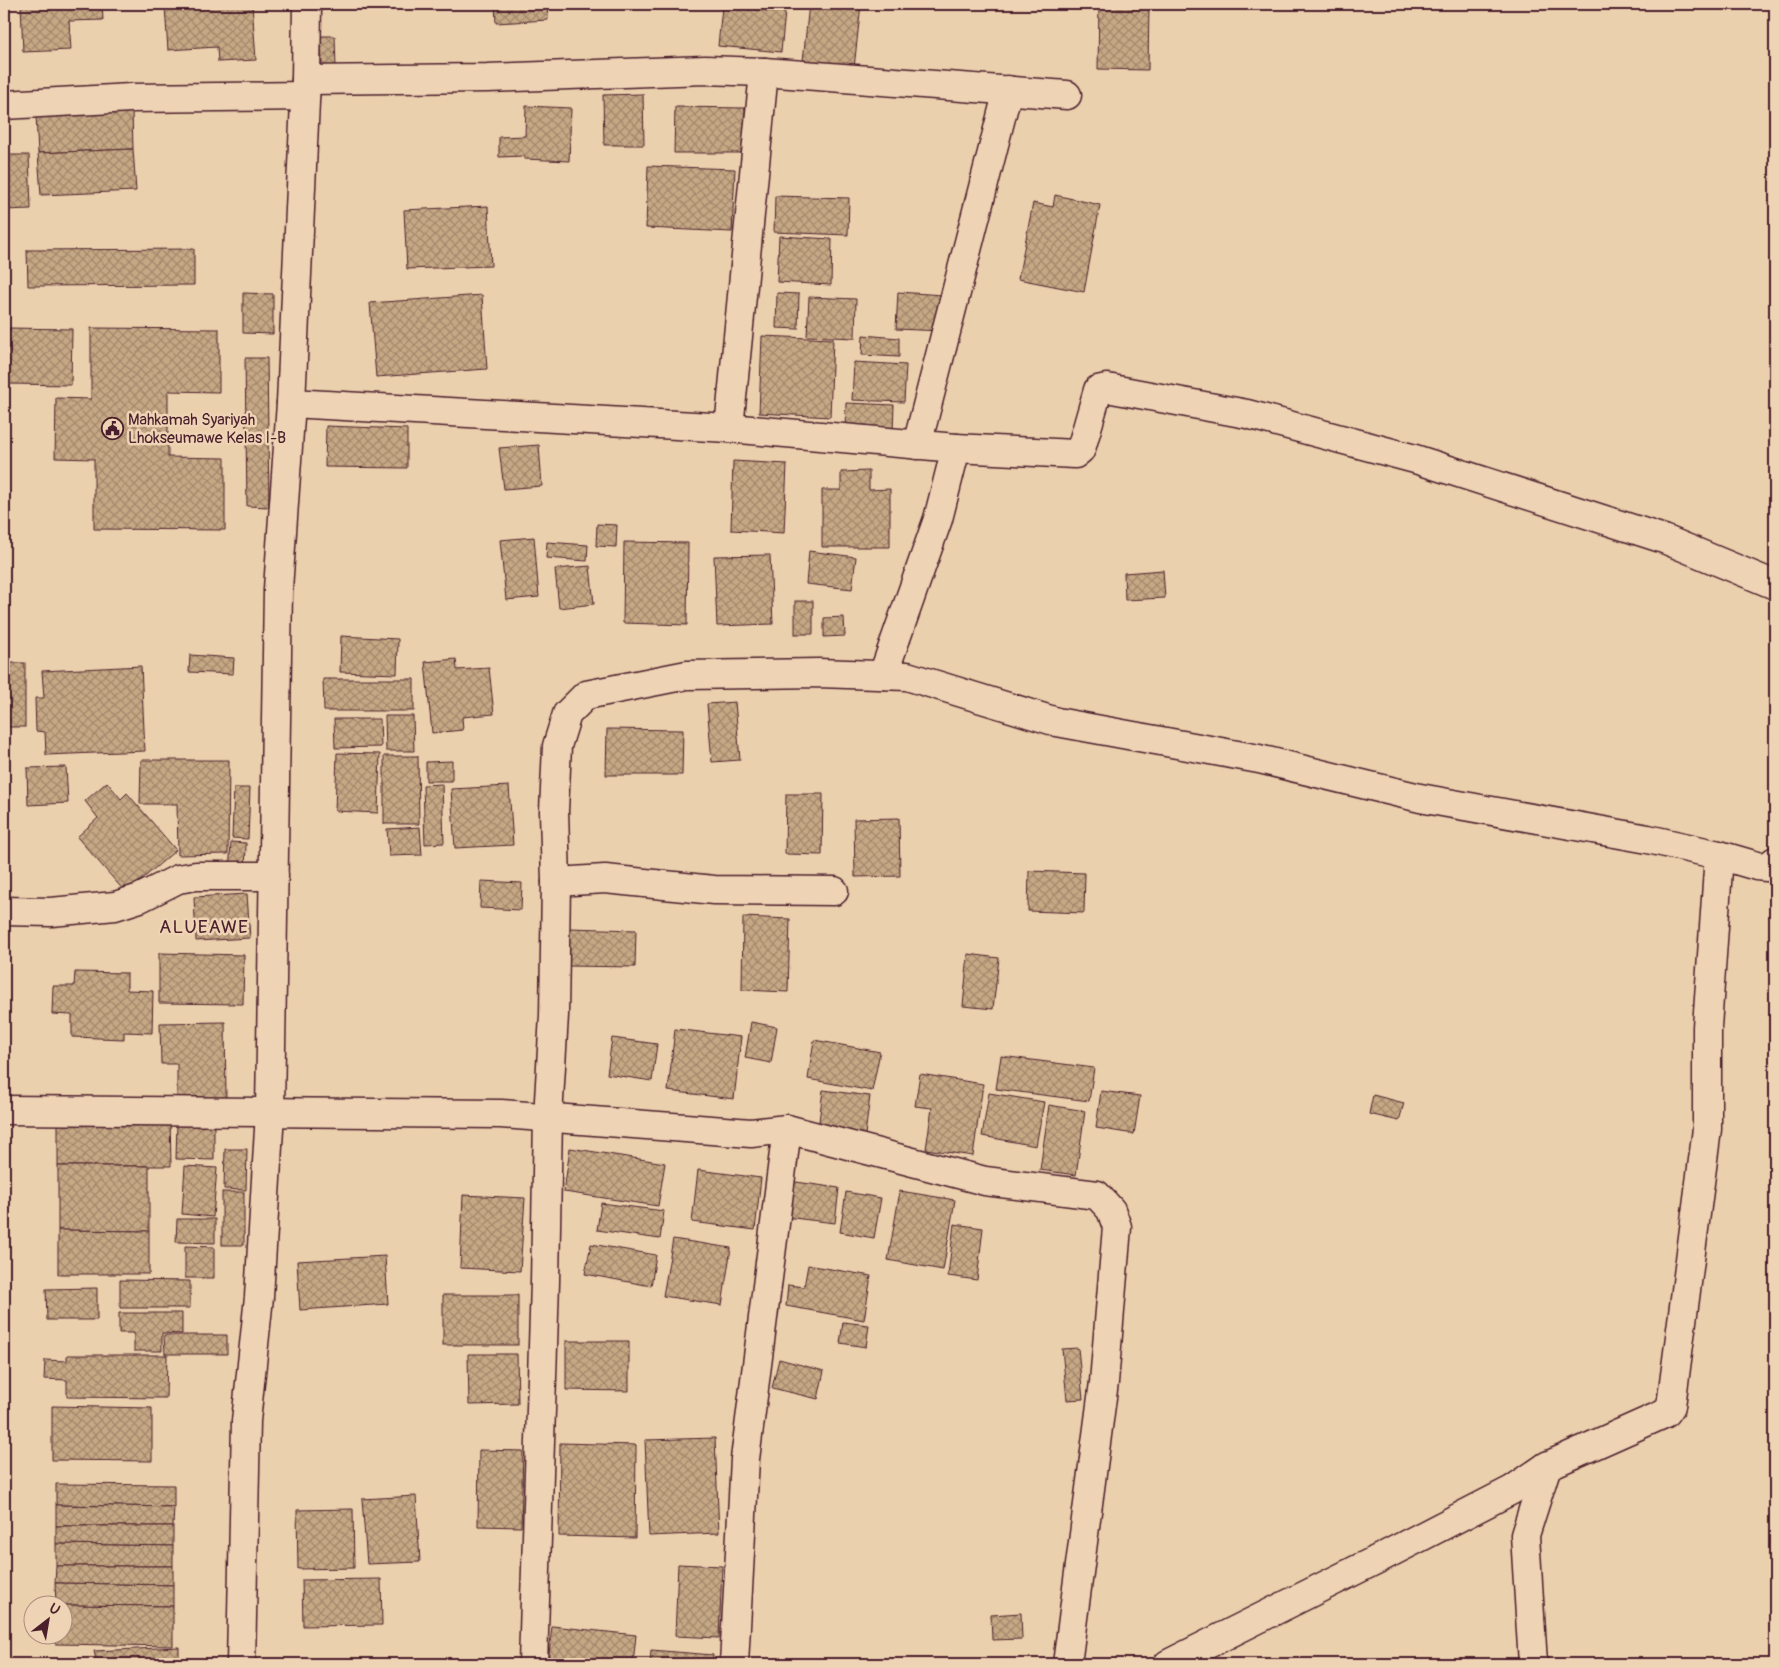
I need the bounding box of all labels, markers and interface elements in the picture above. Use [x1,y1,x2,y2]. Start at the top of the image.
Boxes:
place label: Mahkamah Syariyah Lhokseumawe Kelas I-B [128,410,286,448]
public building icon: Mahkamah Syariyah Lhokseumawe Kelas I-B [100,416,124,440]
district label: ALUEAWE [159,915,249,939]
north arrow [22,1596,72,1646]
text: U [46,1600,63,1619]

